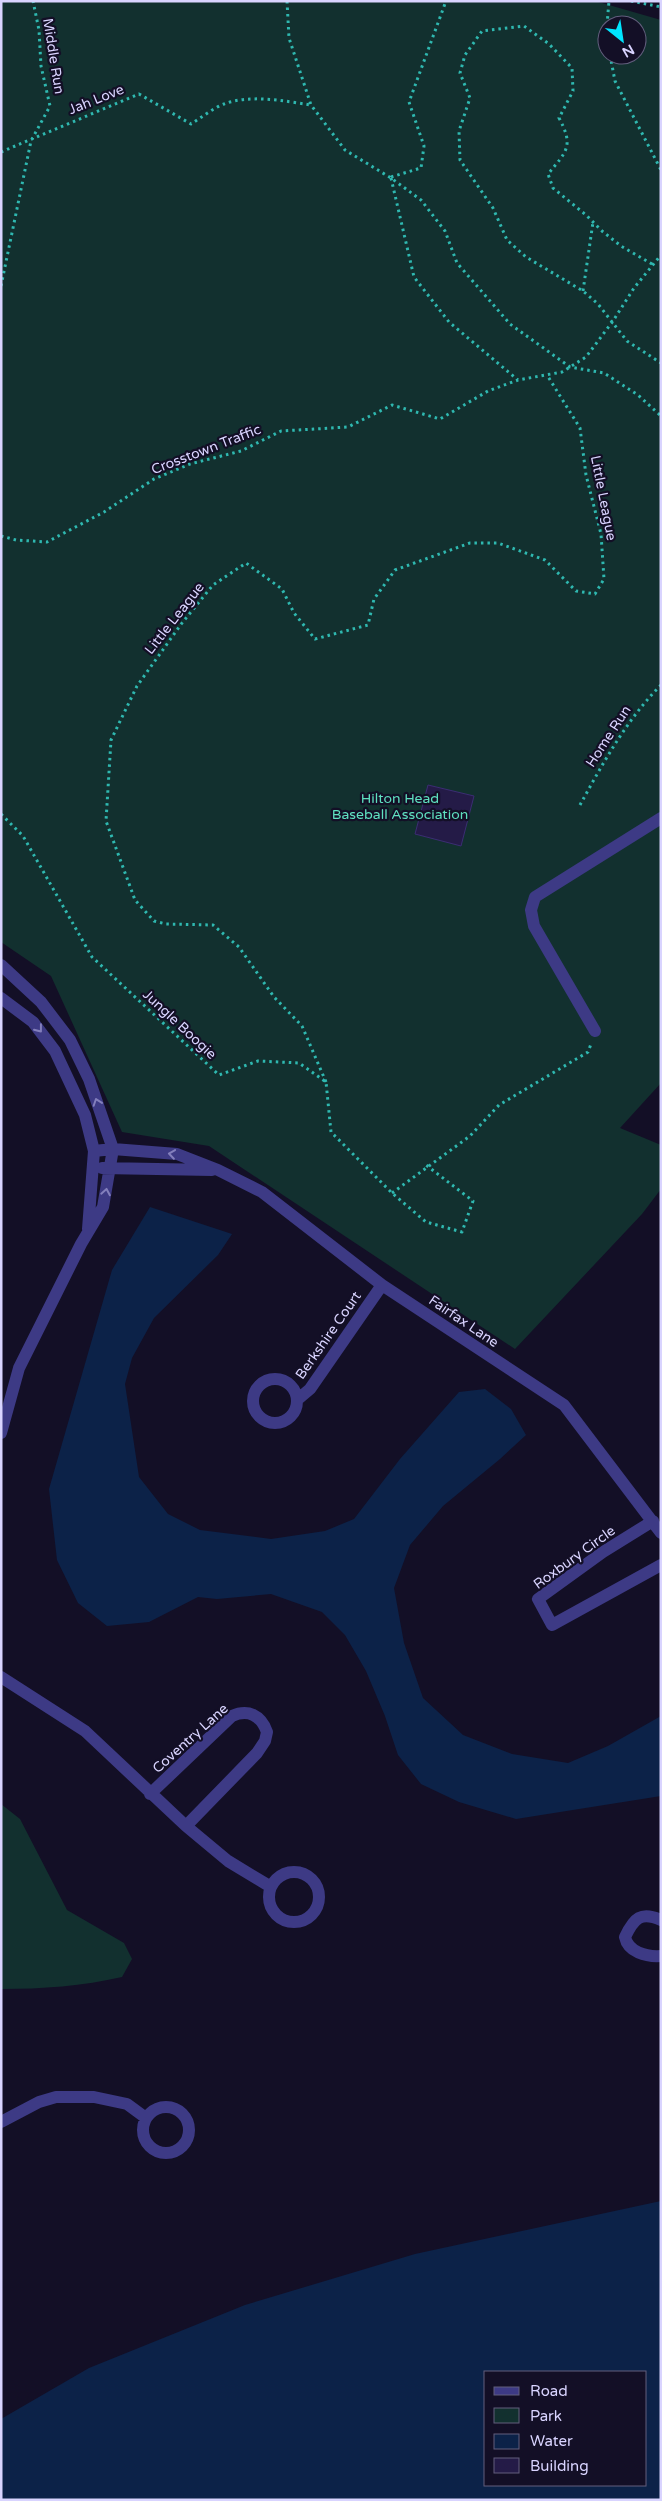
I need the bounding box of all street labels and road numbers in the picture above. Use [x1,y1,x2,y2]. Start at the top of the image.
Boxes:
street label: Middle Run [39,17,68,95]
street label: Jah Love [66,81,126,118]
street label: Crosstown Traffic [149,421,263,478]
street label: Little League [587,454,620,542]
street label: Little League [141,579,208,658]
street label: Home Run [582,702,635,770]
street label: Jungle Boogie [139,986,220,1063]
street label: Berkshire Court [292,1288,365,1382]
street label: Fairfax Lane [425,1292,502,1351]
street label: Roxbury Circle [530,1522,619,1593]
street label: Coventry Lane [149,1700,232,1777]

